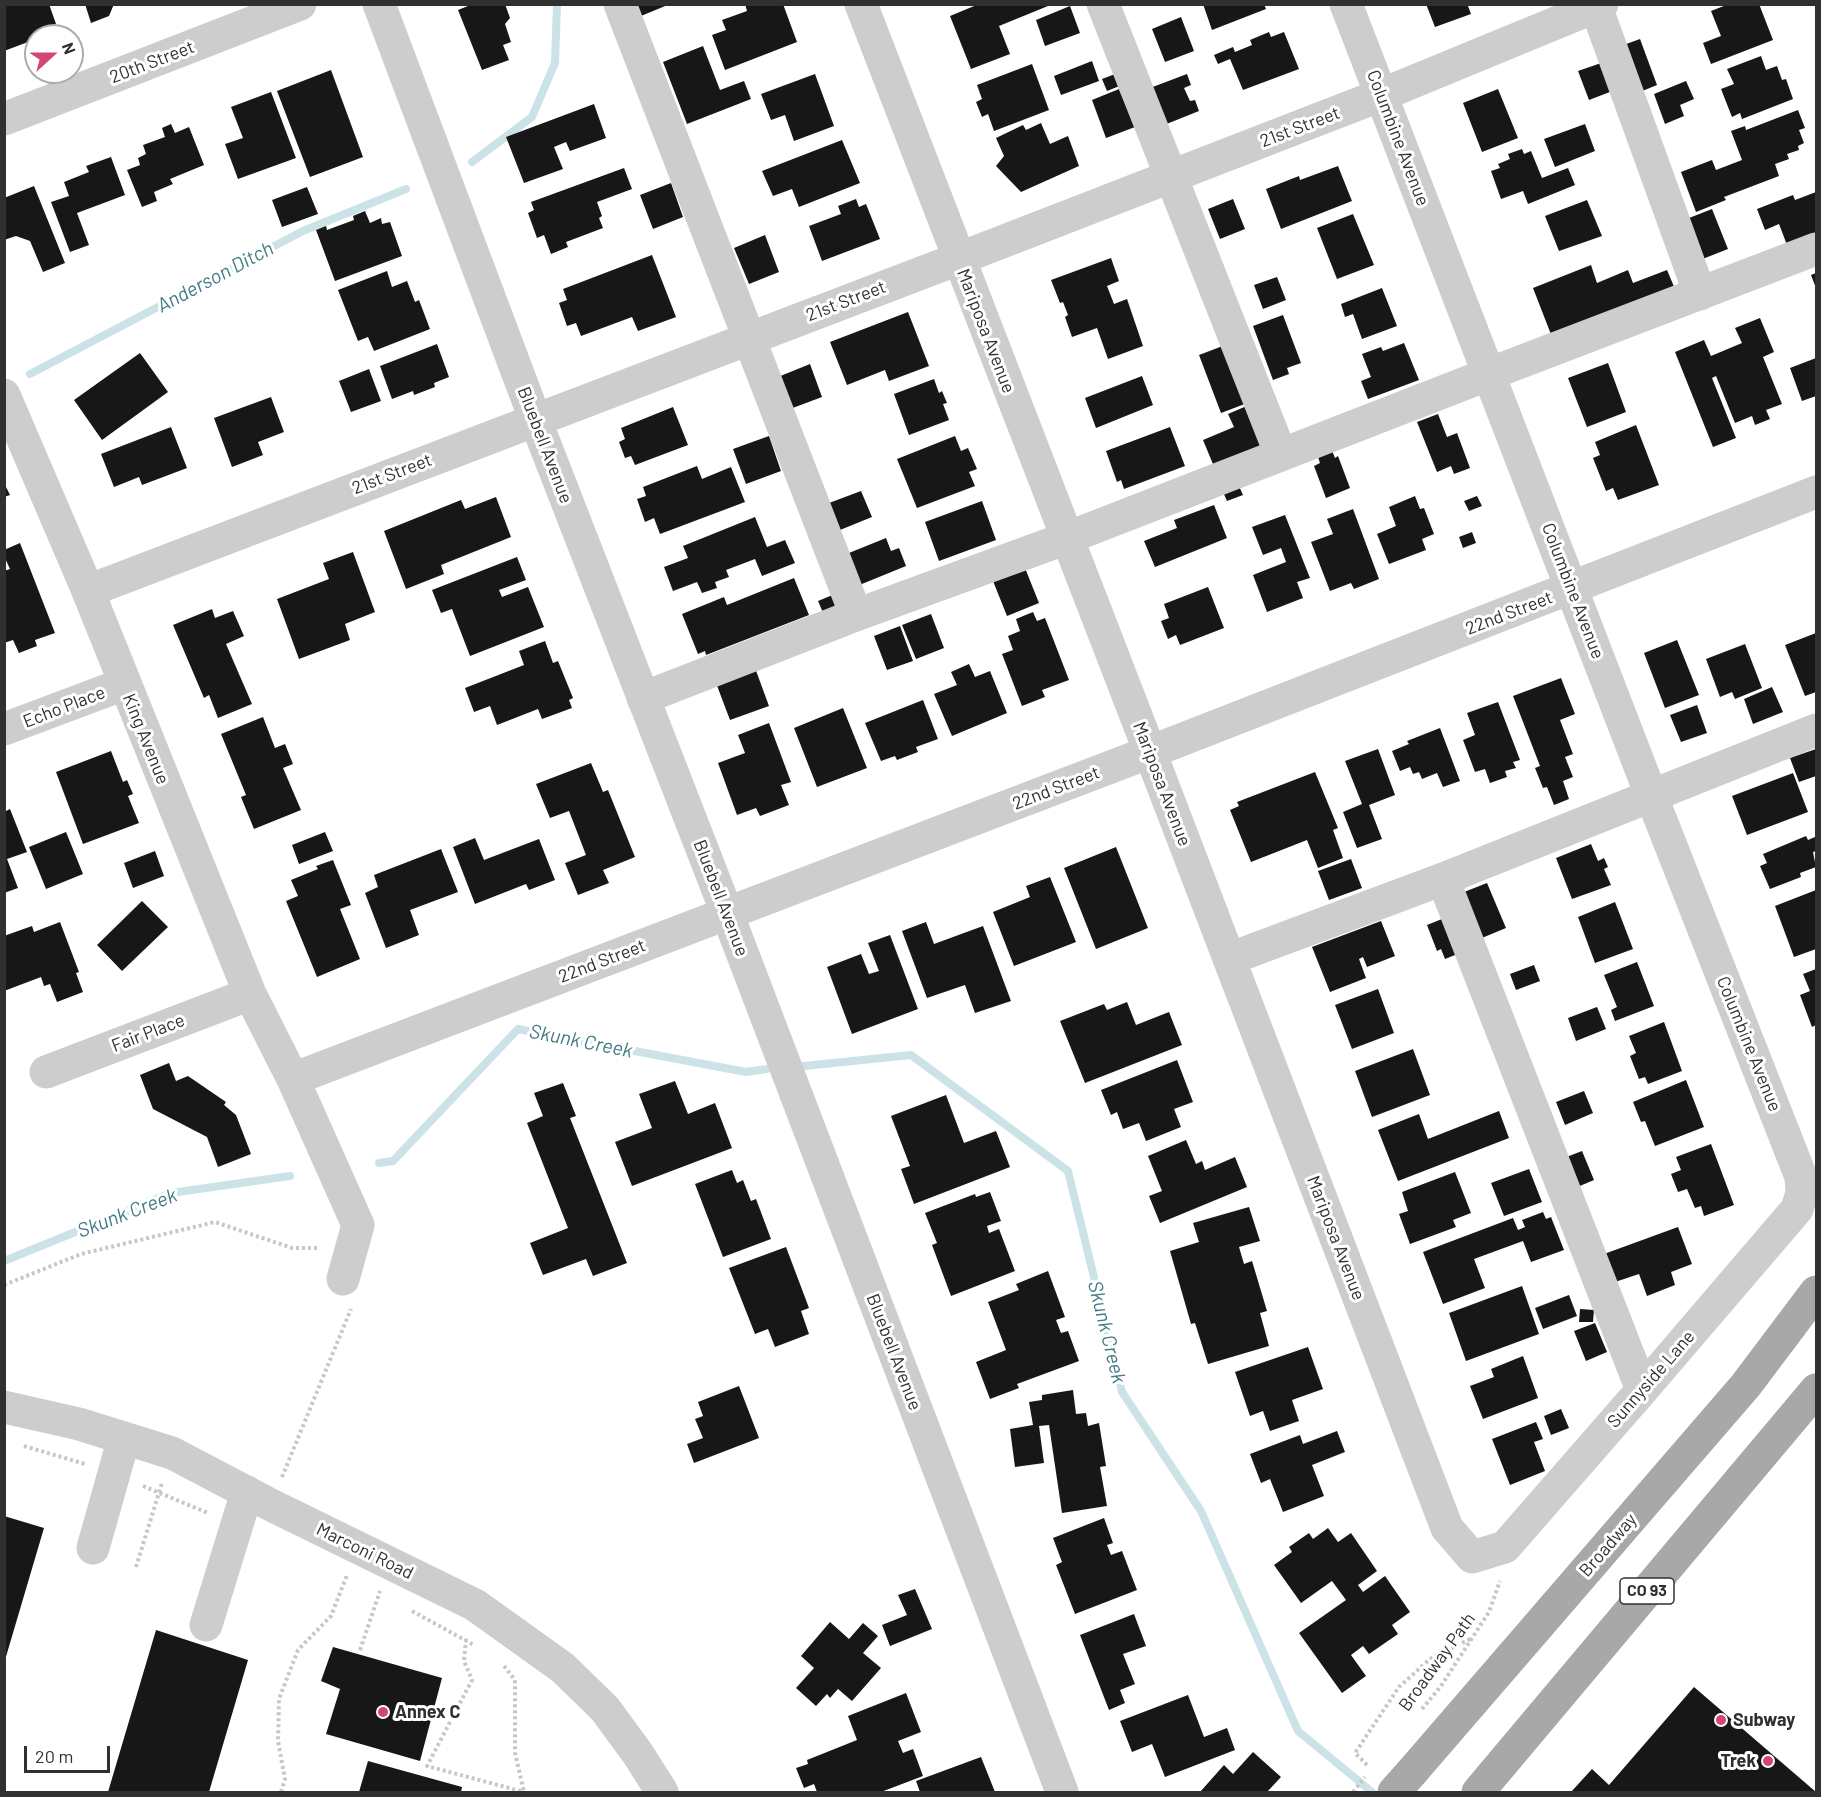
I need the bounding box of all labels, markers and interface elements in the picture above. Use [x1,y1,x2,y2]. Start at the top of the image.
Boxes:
north arrow [24,24,84,84]
street label: 20th Street [107,36,197,88]
text: N [59,40,80,56]
street label: Columbine Avenue [1362,67,1434,209]
street label: 21st Street [1257,102,1343,152]
water label: Anderson Ditch [153,236,277,318]
street label: Mariposa Avenue [952,266,1020,396]
street label: 21st Street [803,276,889,326]
street label: Bluebell Avenue [513,384,577,506]
street label: 21st Street [349,449,435,499]
street label: Columbine Avenue [1537,520,1609,662]
street label: 22nd Street [1462,587,1556,639]
street label: Echo Place [20,681,108,733]
street label: King Avenue [118,691,174,787]
street label: Mariposa Avenue [1128,719,1196,849]
street label: 22nd Street [1009,762,1103,814]
street label: Bluebell Avenue [689,837,753,959]
street label: 22nd Street [555,935,649,987]
street label: Columbine Avenue [1712,973,1786,1115]
street label: Fair Place [108,1009,188,1057]
water label: Skunk Creek [527,1019,635,1063]
street label: Mariposa Avenue [1302,1173,1370,1303]
water label: Skunk Creek [74,1183,180,1243]
water label: Skunk Creek [1083,1278,1131,1386]
street label: Bluebell Avenue [862,1291,926,1413]
street label: Sunnyside Lane [1603,1326,1699,1432]
street label: Broadway [1575,1509,1641,1581]
street label: Marconi Road [313,1518,417,1584]
road number: CO 93 [1620,1578,1674,1604]
street label: Broadway Path [1394,1609,1480,1715]
place label: Annex C [395,1701,460,1723]
marker: Annex C [376,1705,390,1719]
place label: Subway [1733,1709,1795,1731]
marker: Subway [1714,1713,1728,1727]
scale bar [27,1734,112,1772]
text: 20 m [35,1745,73,1767]
place label: Trek [1720,1750,1756,1772]
marker: Trek [1761,1754,1775,1768]

